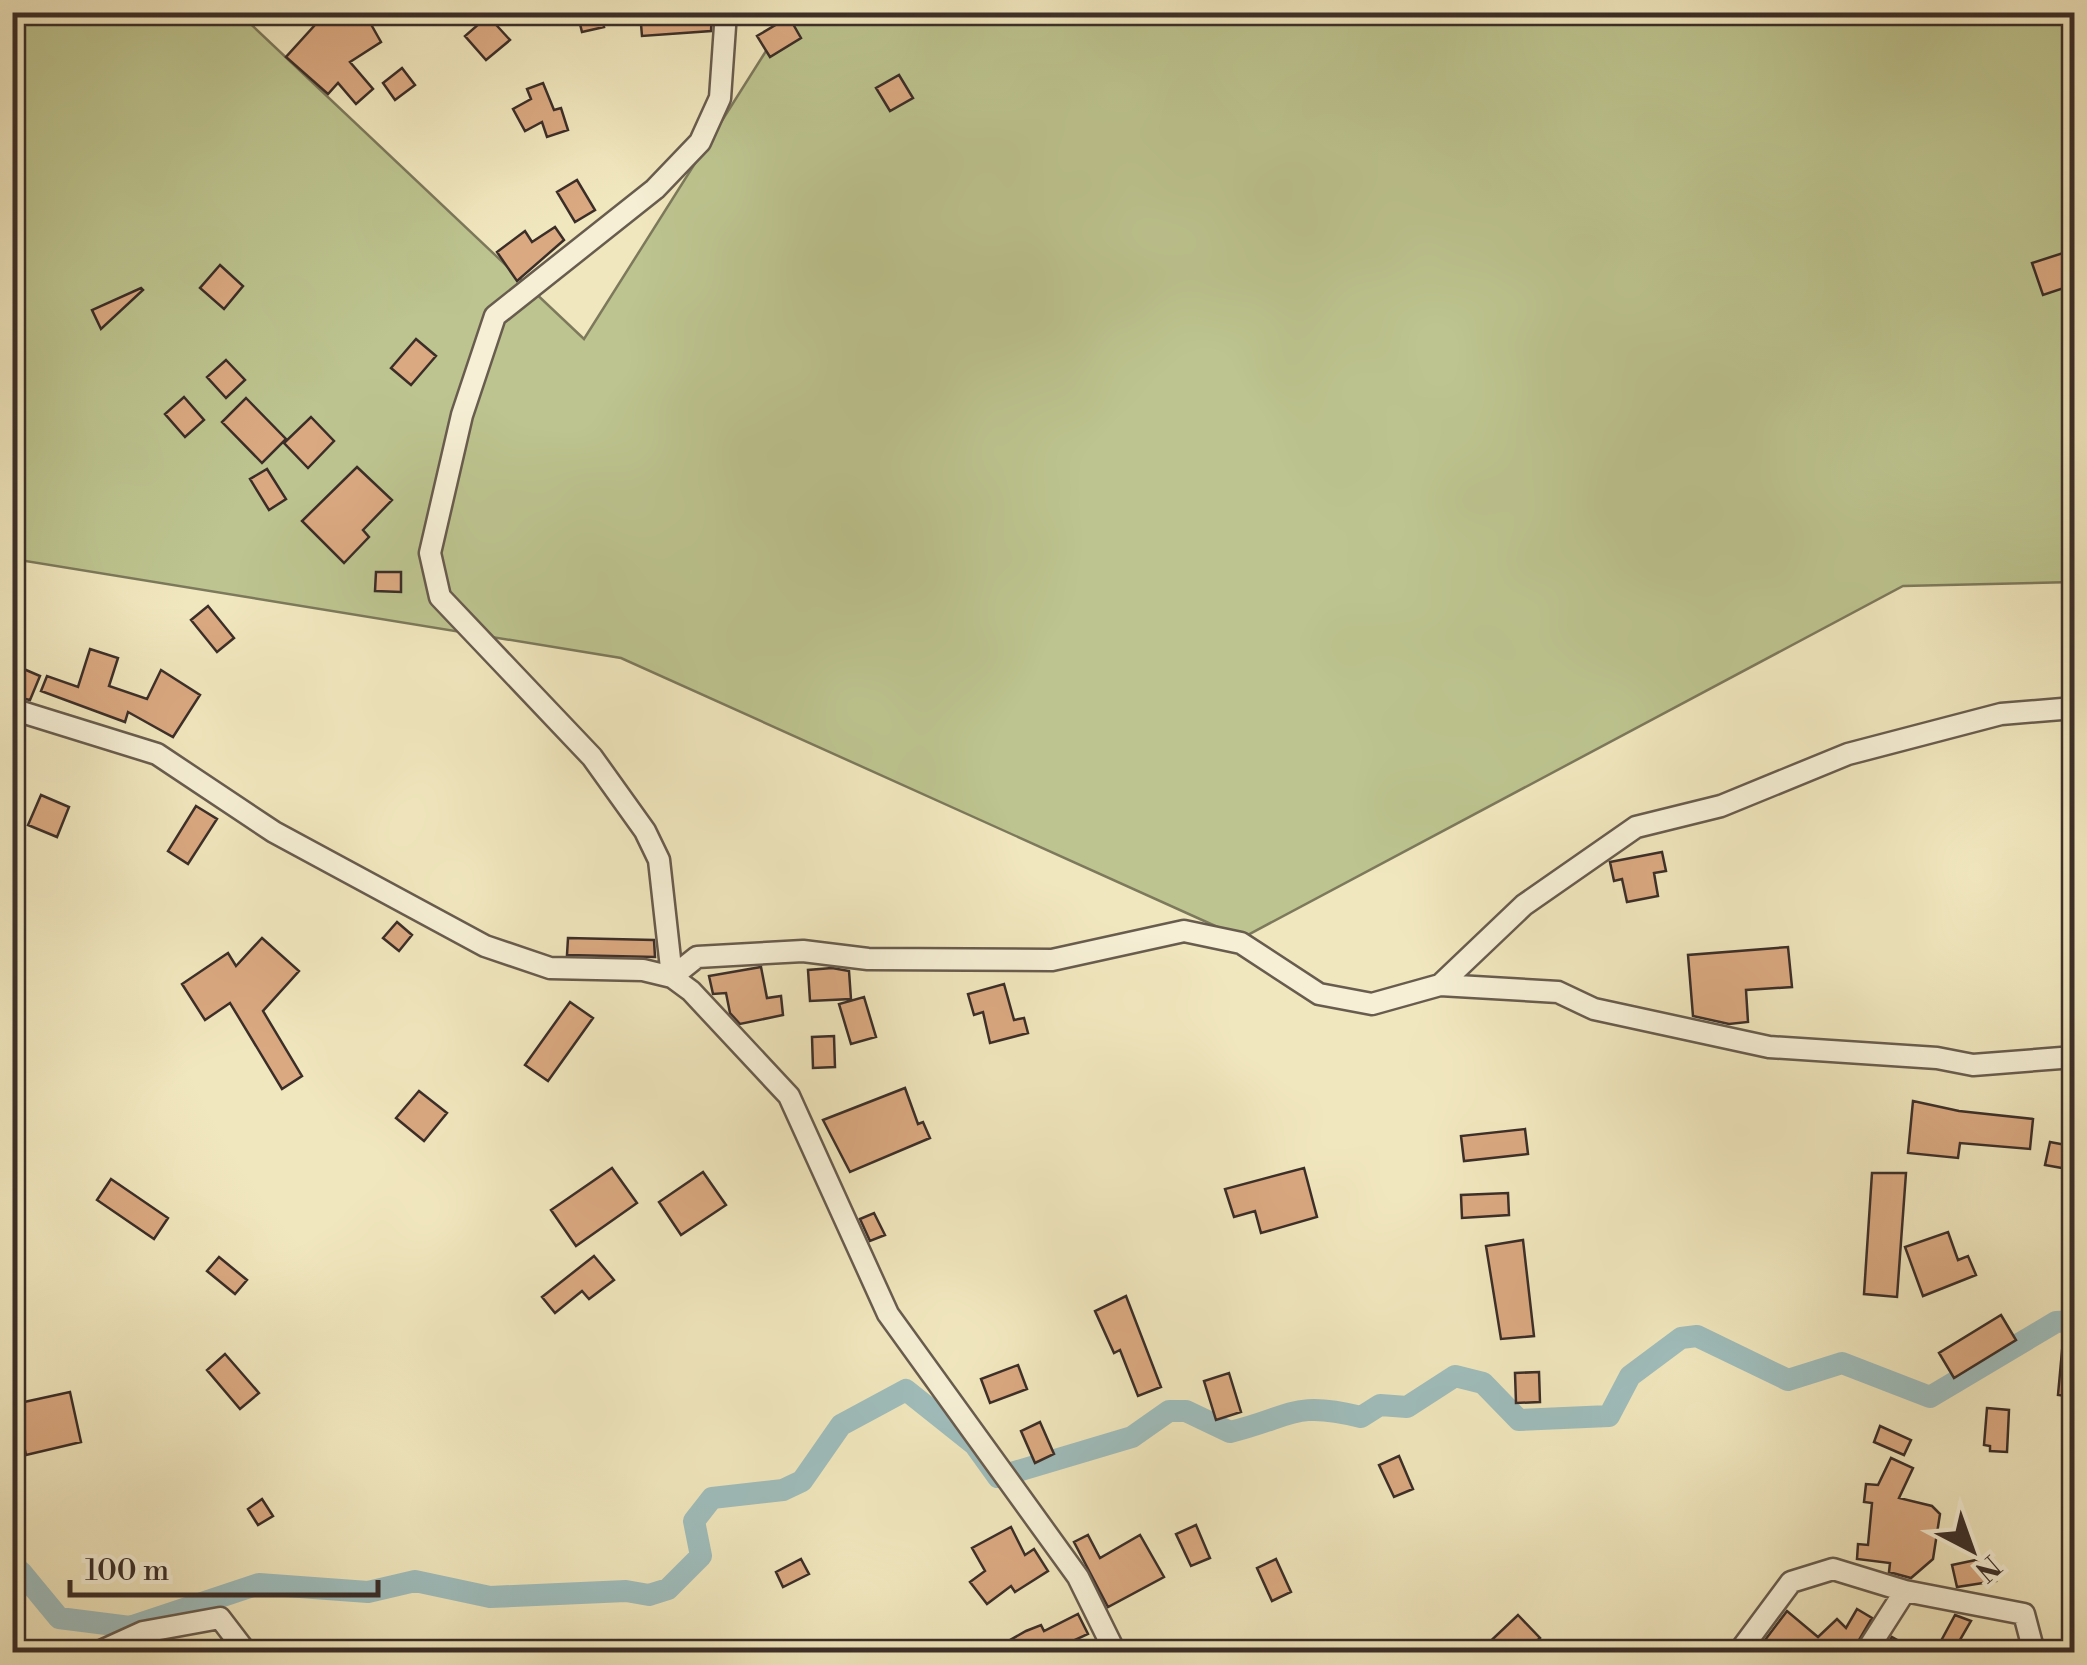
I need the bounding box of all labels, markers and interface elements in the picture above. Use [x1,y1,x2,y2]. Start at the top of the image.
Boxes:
north arrow [1922,1500,2022,1600]
scale bar [70,1535,378,1597]
text: N [1968,1547,2007,1588]
text: 100 m [85,1552,169,1590]

